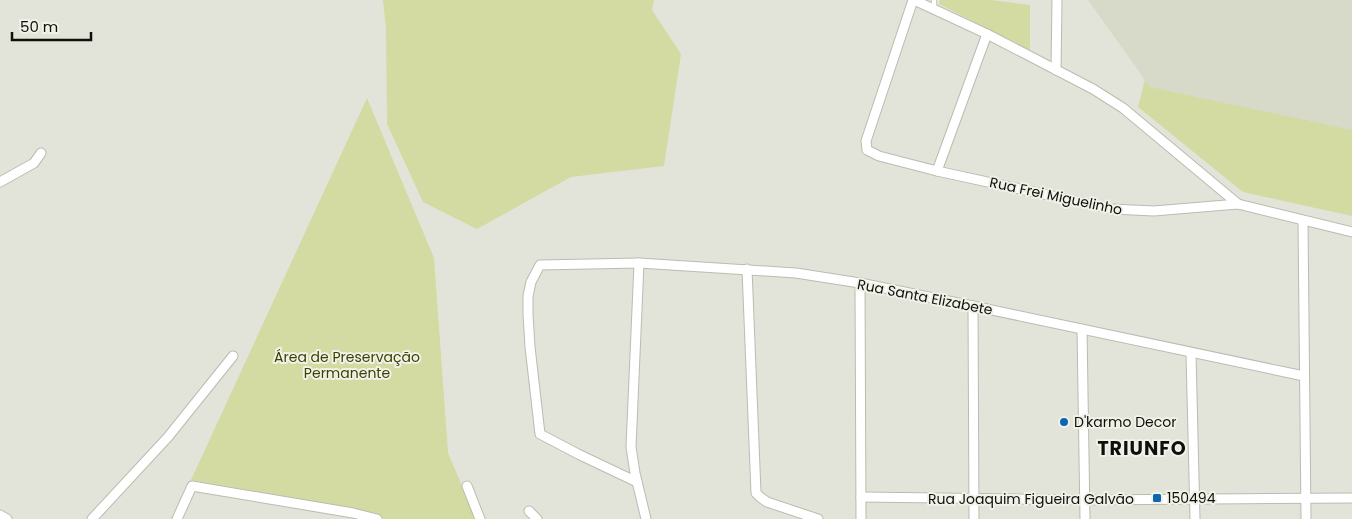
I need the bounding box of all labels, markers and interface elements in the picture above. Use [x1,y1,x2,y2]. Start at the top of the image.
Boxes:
scale bar [12,10,91,42]
text: 50 m [20,16,58,37]
street label: Rua Frei Miguelinho [988,172,1124,220]
street label: Rua Santa Elizabete [856,274,995,320]
park label: Área de Preservação Permanente [274,347,420,383]
place label: D'karmo Decor [1074,412,1176,432]
marker: D'karmo Decor [1058,416,1070,428]
district label: TRIUNFO [1097,435,1187,462]
place label: 150494 [1167,488,1216,508]
street label: Rua Joaquim Figueira Galvão [928,489,1134,509]
marker: 150494 [1151,492,1163,504]

